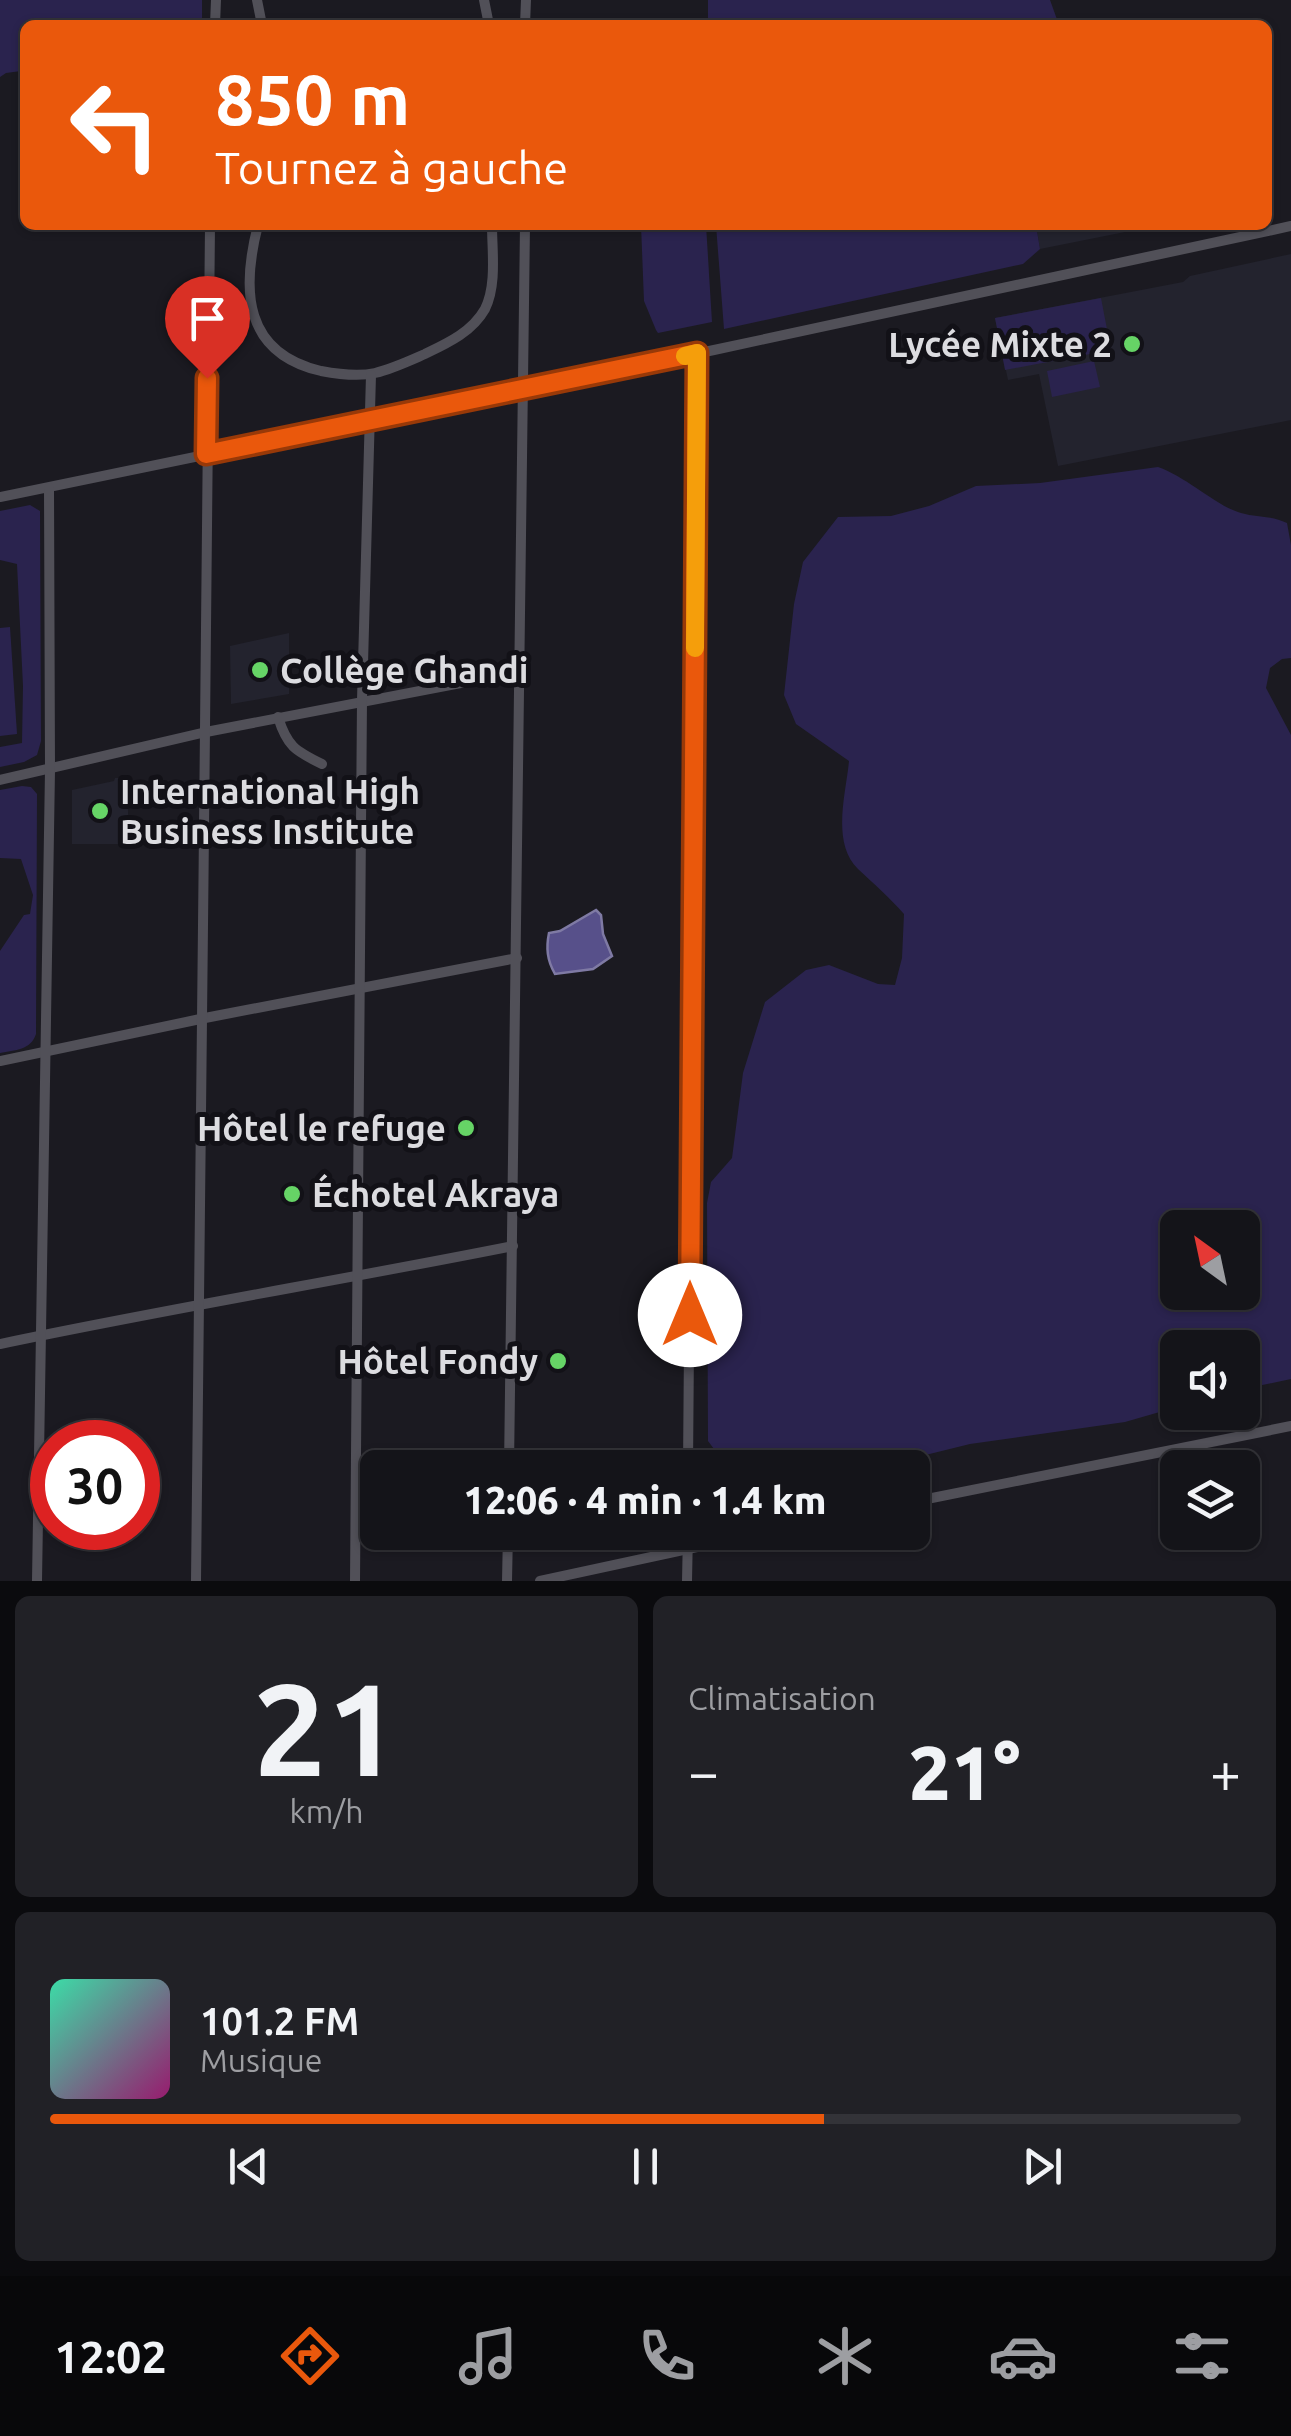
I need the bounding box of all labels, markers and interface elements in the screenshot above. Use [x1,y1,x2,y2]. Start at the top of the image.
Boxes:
icon: left [50,60,180,190]
text: 850 m [215,60,410,138]
text: Tournez à gauche [215,142,568,193]
pin [165,276,250,379]
icon: arrive [180,291,235,346]
place label: Lycée Mixte 2 [888,324,1112,364]
marker: Lycée Mixte 2 [1121,333,1143,355]
place label: Collège Ghandi [280,650,528,690]
marker: Collège Ghandi [249,659,271,681]
place label: International High Business Institute [120,771,420,851]
marker: International High Business Institute [89,800,111,822]
place label: Hôtel le refuge [197,1108,446,1148]
marker: Hôtel le refuge [455,1117,477,1139]
place label: Échotel Akraya [312,1173,559,1214]
marker: Échotel Akraya [281,1183,303,1205]
north arrow [1160,1210,1260,1310]
map controls [1160,1210,1260,1550]
position arrow [638,1263,742,1367]
button: sound [1160,1330,1260,1430]
place label: Hôtel Fondy [337,1341,538,1381]
marker: Hôtel Fondy [547,1350,569,1372]
speed limit sign: 30 [30,1420,160,1550]
button: layers [1160,1450,1260,1550]
text: 12:06 · 4 min · 1.4 km [463,1479,827,1521]
text: 21 [253,1655,400,1801]
text: Climatisation [688,1680,876,1716]
text: 21° [909,1730,1020,1814]
text: − [688,1741,719,1802]
text: + [1210,1741,1241,1802]
text: km/h [290,1793,363,1829]
text: 101.2 FM [200,2000,359,2042]
text: Musique [200,2042,322,2078]
icon: previous [221,2139,276,2194]
icon: pause [618,2139,673,2194]
icon: next [1015,2139,1070,2194]
icon: directions [275,2321,345,2391]
icon: music [453,2321,523,2391]
icon: phone [632,2321,702,2391]
icon: climate [810,2321,880,2391]
icon: car [988,2321,1058,2391]
icon: filters [1167,2321,1237,2391]
text: 12:02 [54,2331,167,2382]

